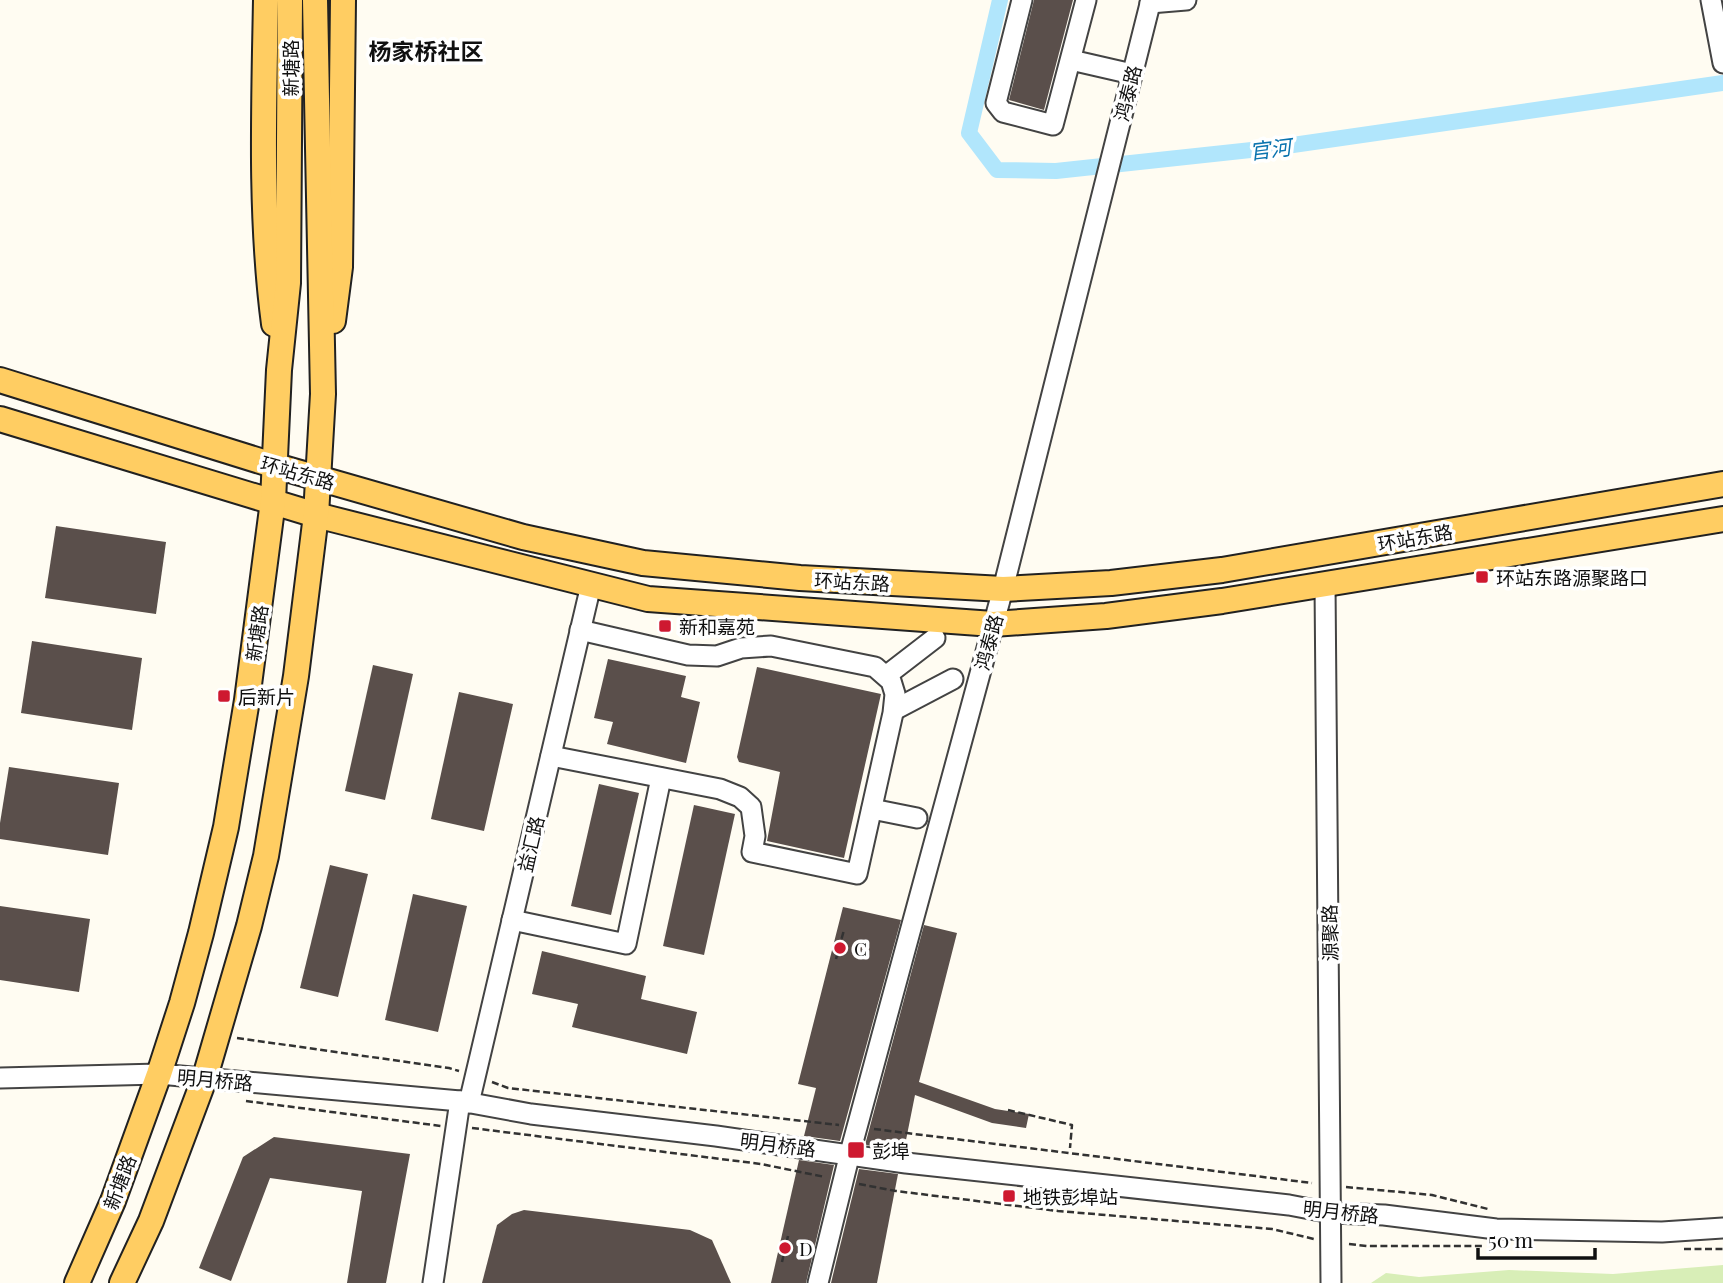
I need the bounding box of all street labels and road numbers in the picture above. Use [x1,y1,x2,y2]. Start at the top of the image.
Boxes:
street label: 新塘路 [277,39,303,97]
street label: 鸿泰路 [1107,62,1147,124]
street label: 环站东路 [258,449,338,495]
street label: 环站东路 [1375,518,1455,556]
street label: 环站东路 [813,566,891,596]
street label: 新塘路 [239,603,273,663]
street label: 鸿泰路 [968,611,1008,673]
street label: 益汇路 [511,813,549,875]
street label: 源聚路 [1316,904,1342,962]
street label: 明月桥路 [176,1063,254,1095]
street label: 明月桥路 [739,1126,817,1162]
street label: 新塘路 [97,1151,141,1213]
street label: 明月桥路 [1302,1194,1380,1228]

